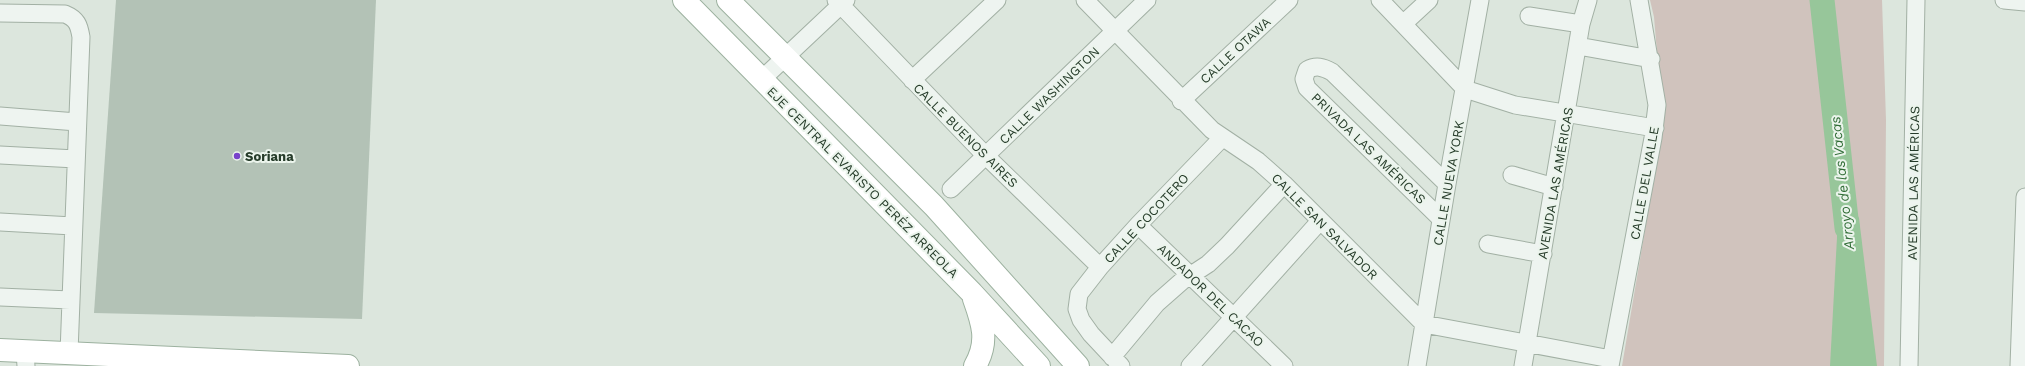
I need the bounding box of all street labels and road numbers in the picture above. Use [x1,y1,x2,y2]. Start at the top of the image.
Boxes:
street label: CALLE OTAWA [1197,14,1274,87]
street label: CALLE WASHINGTON [996,44,1103,147]
street label: CALLE BUENOS AIRES [910,80,1021,191]
street label: EJE CENTRAL EVARISTO PERÉZ ARREOLA [764,83,962,281]
street label: PRIVADA LAS AMÉRICAS [1308,89,1430,207]
street label: AVENIDA LAS AMÉRICAS [1534,106,1576,260]
street label: AVENIDA LAS AMÉRICAS [1904,106,1922,260]
street label: CALLE NUEVA YORK [1430,119,1467,247]
street label: CALLE DEL VALLE [1627,125,1662,241]
street label: CALLE COCOTERO [1101,170,1192,266]
street label: CALLE SAN SALVADOR [1269,170,1381,283]
street label: ANDADOR DEL CACAO [1154,241,1267,350]

